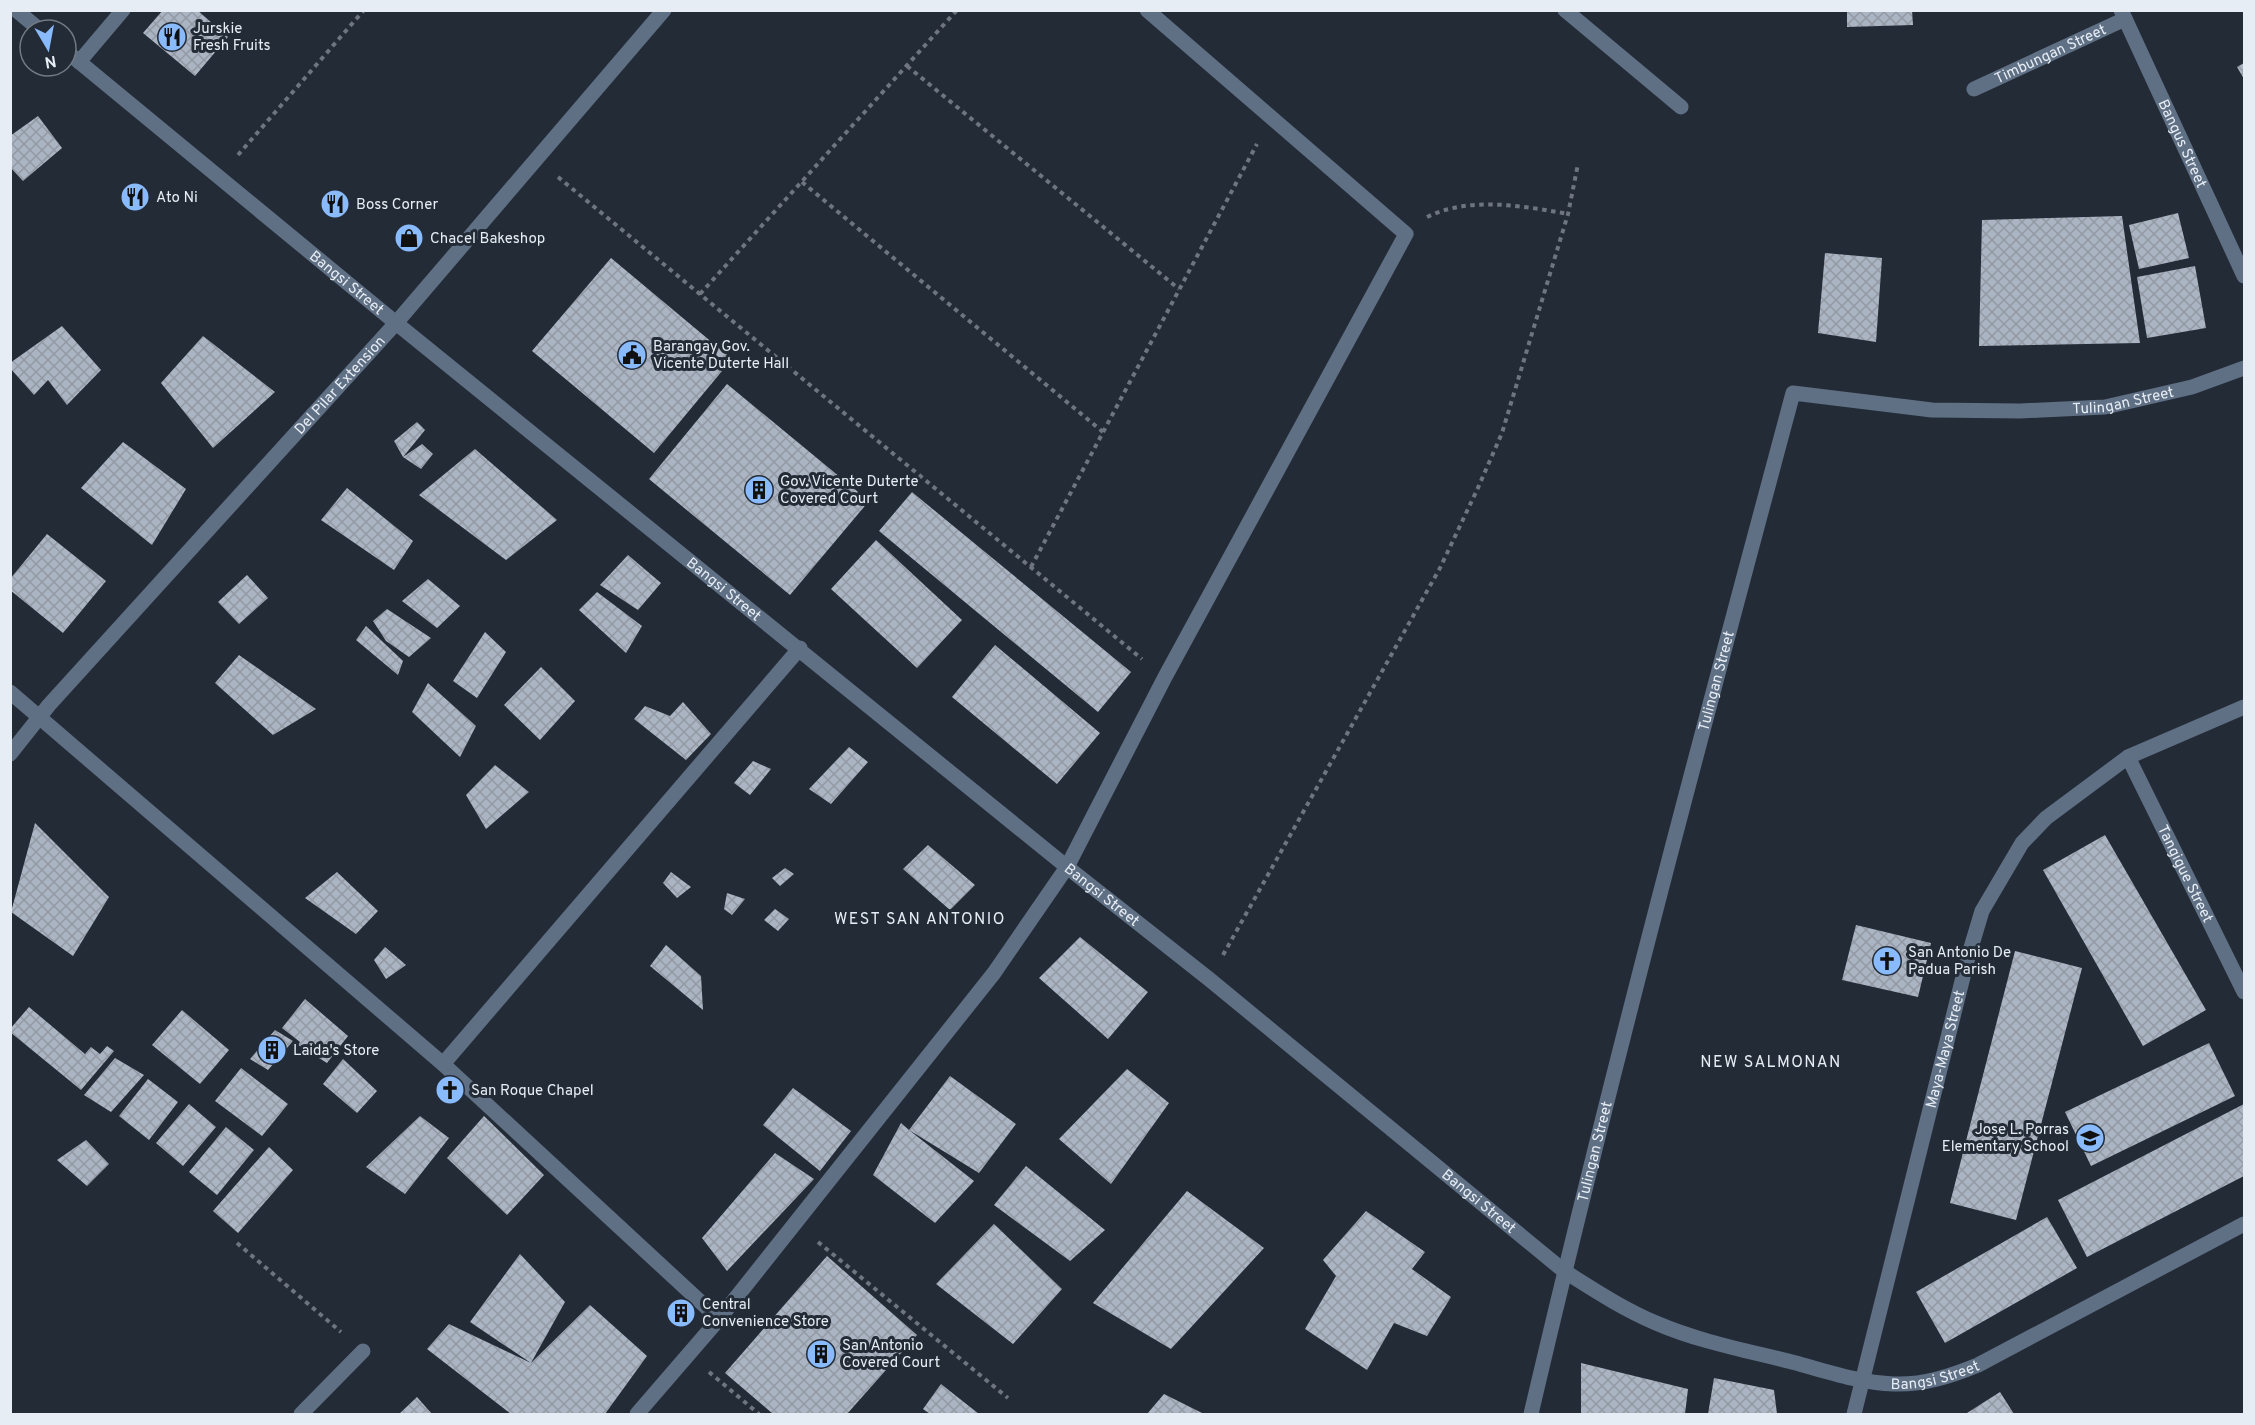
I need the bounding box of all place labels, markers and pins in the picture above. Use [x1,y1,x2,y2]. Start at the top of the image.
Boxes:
place label: Jurskie Fresh Fruits [193,20,271,56]
restaurant icon: Jurskie Fresh Fruits [156,21,188,53]
restaurant icon: Ato Ni [119,181,151,213]
restaurant icon: Boss Corner [319,188,351,220]
place label: Ato Ni [156,189,198,208]
place label: Boss Corner [356,196,439,215]
shop icon: Chacel Bakeshop [393,222,425,254]
place label: Chacel Bakeshop [430,230,545,249]
place label: Barangay Gov. Vicente Duterte Hall [653,338,789,374]
public building icon: Barangay Gov. Vicente Duterte Hall [616,339,648,371]
place label: Gov. Vicente Duterte Covered Court [780,473,918,509]
building icon: Gov. Vicente Duterte Covered Court [743,474,775,506]
place label: San Antonio De Padua Parish [1908,944,2011,980]
church icon: San Antonio De Padua Parish [1871,945,1903,977]
building icon: Laida's Store [256,1034,288,1066]
place label: Laida's Store [293,1042,379,1061]
church icon: San Roque Chapel [434,1074,466,1106]
place label: San Roque Chapel [471,1082,594,1101]
place label: Jose L. Porras Elementary School [1942,1121,2069,1157]
school or university icon: Jose L. Porras Elementary School [2074,1122,2106,1154]
place label: Central Convenience Store [702,1296,829,1332]
building icon: Central Convenience Store [665,1297,697,1329]
place label: San Antonio Covered Court [842,1337,940,1373]
building icon: San Antonio Covered Court [805,1338,837,1370]

